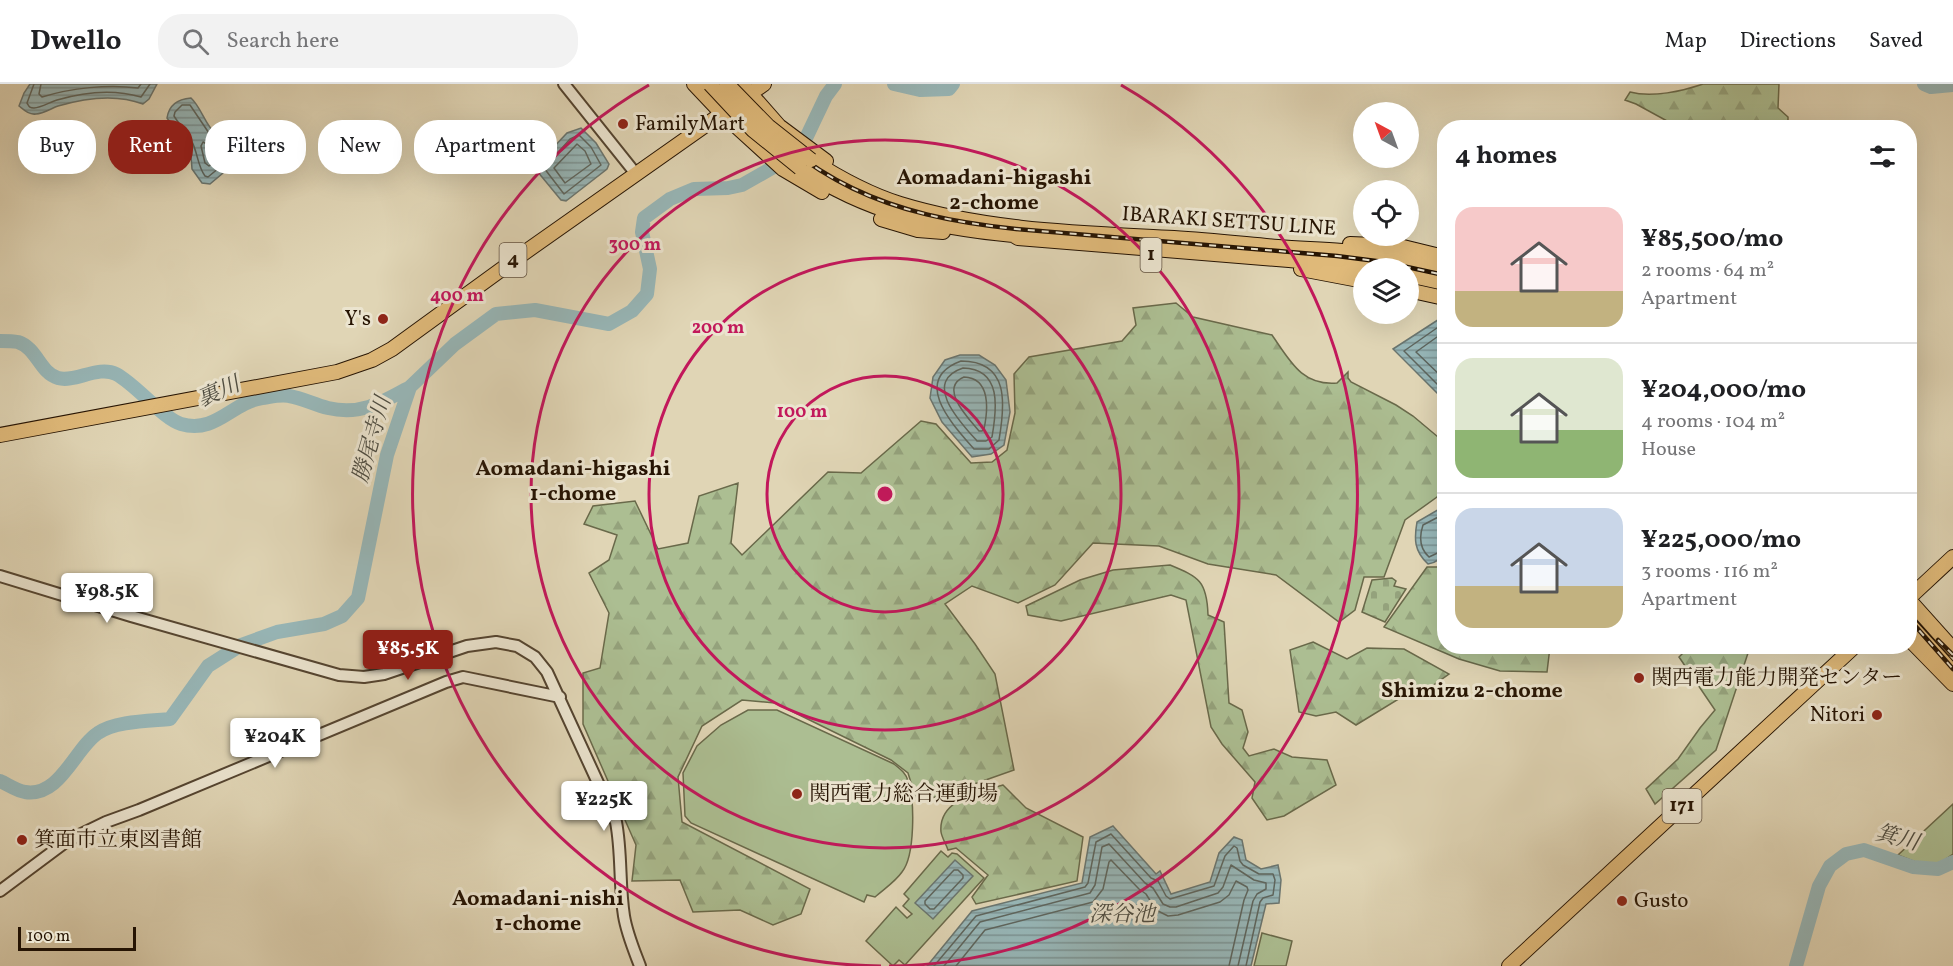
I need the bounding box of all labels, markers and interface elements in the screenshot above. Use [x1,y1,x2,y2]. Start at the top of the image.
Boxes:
search box [158,14,578,68]
text: Dwello [30,22,122,61]
icon: search [179,25,212,58]
text: Search here [227,26,339,57]
text: Map [1665,27,1707,56]
text: Directions [1740,27,1836,56]
text: Saved [1869,27,1923,56]
north arrow [1353,102,1419,168]
map controls [1353,102,1419,324]
place label: FamilyMart [635,110,745,139]
marker: FamilyMart [616,117,630,131]
chip: Buy [18,120,96,174]
chip: Rent [108,120,193,174]
chip: Filters [205,120,306,174]
chip: New [318,120,402,174]
chip: Apartment [414,120,557,174]
text: 4 homes [1455,138,1557,174]
icon: filters [1866,140,1899,173]
district label: Aomadani-higashi 2-chome [896,163,1092,219]
button: locate [1353,180,1419,246]
street label: IBARAKI SETTSU LINE [1121,200,1337,244]
text: ¥85,500/mo [1641,221,1783,257]
icon: home [1503,231,1575,303]
text: 300 m [609,233,661,258]
road number: 1 [1140,238,1162,272]
road number: 4 [500,243,526,277]
text: 2 rooms · 64 m² [1641,257,1774,285]
button: layers [1353,258,1419,324]
text: 400 m [430,284,484,309]
text: Apartment [1641,285,1737,313]
place label: Y's [345,305,371,334]
marker: Y's [376,312,390,326]
text: 200 m [692,316,744,341]
water label: 裏川 [193,369,247,416]
text: ¥204,000/mo [1641,372,1806,408]
icon: home [1503,382,1575,454]
water label: 勝尾寺川 [346,392,401,487]
text: 100 m [777,400,827,425]
text: 4 rooms · 104 m² [1641,408,1785,436]
text: House [1641,436,1696,464]
district label: Aomadani-higashi 1-chome [475,454,671,510]
centre of rings [875,484,895,504]
text: ¥225,000/mo [1641,522,1801,558]
icon: home [1503,532,1575,604]
text: 3 rooms · 116 m² [1641,558,1778,586]
pin: ¥98.5K [58,573,156,624]
text: ¥98.5K [75,578,139,606]
text: Apartment [1641,586,1737,614]
pin: ¥85.5K [359,630,457,681]
text: ¥85.5K [377,635,439,663]
place label: 関西電力能力開発センター [1651,664,1902,693]
marker: 関西電力能力開発センター [1632,671,1646,685]
district label: Shimizu 2-chome [1381,676,1563,707]
place label: Nitori [1810,701,1865,730]
marker: Nitori [1870,708,1884,722]
pin: ¥204K [233,718,317,769]
text: ¥204K [244,723,306,751]
place label: 関西電力総合運動場 [809,780,998,809]
pin: ¥225K [562,781,646,832]
text: ¥225K [575,786,633,814]
marker: 関西電力総合運動場 [790,787,804,801]
road number: 171 [1662,789,1702,823]
water label: 箕川 [1872,818,1924,860]
place label: 箕面市立東図書館 [34,826,202,855]
marker: 箕面市立東図書館 [15,833,29,847]
district label: Aomadani-nishi 1-chome [452,884,624,940]
place label: Gusto [1634,887,1689,916]
marker: Gusto [1615,894,1629,908]
water label: 深谷池 [1089,900,1158,931]
scale bar [18,924,136,952]
text: 100 m [27,926,70,948]

